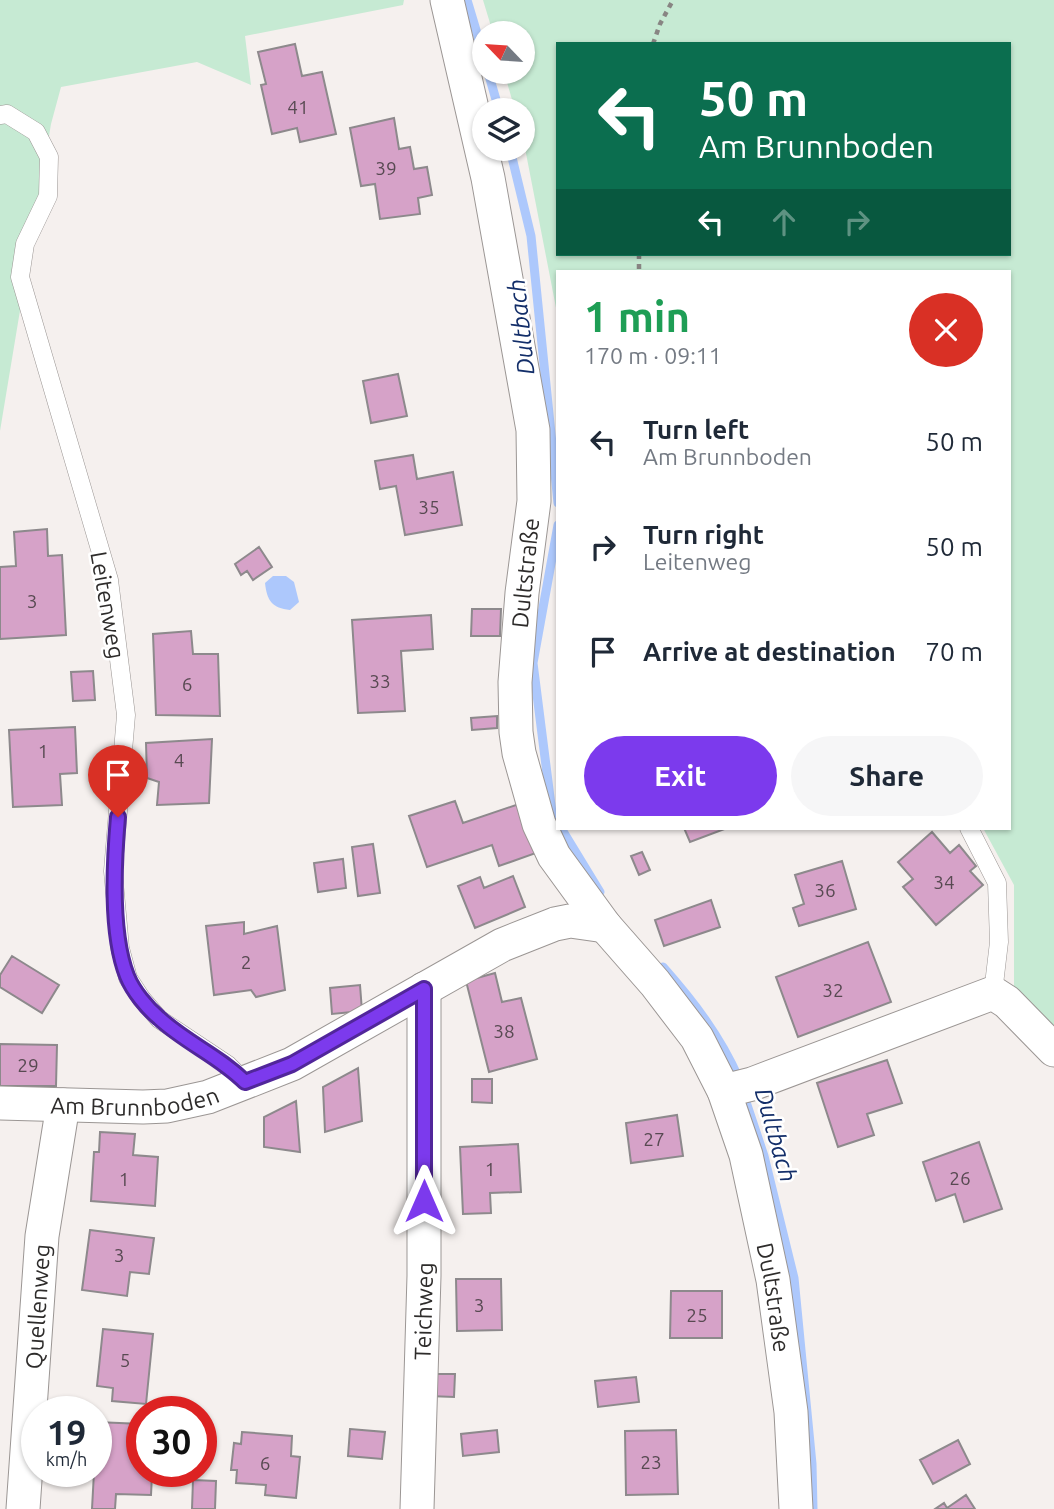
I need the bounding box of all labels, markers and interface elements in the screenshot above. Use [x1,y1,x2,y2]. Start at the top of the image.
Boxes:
north arrow [472,21,536,84]
map controls [472,21,535,161]
icon: left [584,70,675,161]
text: 50 m [699,70,808,125]
house number: 41 [287,96,309,118]
button: layers [472,98,535,161]
text: Am Brunnboden [699,128,934,164]
house number: 39 [375,157,397,179]
icon: left [692,203,730,241]
icon: ahead [765,203,803,241]
icon: right [838,203,876,241]
water label: Dultbach [503,278,539,376]
text: 1 min [584,293,690,340]
button: close [909,293,983,367]
text: 170 m · 09:11 [584,343,722,368]
text: Turn left [643,415,749,444]
icon: left [584,423,622,461]
text: 50 m [925,427,983,456]
text: Am Brunnboden [643,444,812,469]
house number: 35 [418,496,440,518]
street label: Dultstraße [507,517,543,629]
text: Turn right [643,520,764,549]
icon: right [584,528,622,566]
text: 50 m [925,532,983,561]
street label: Leitenweg [86,549,130,661]
text: Leitenweg [643,549,752,574]
house number: 3 [27,590,37,612]
icon: arrive [584,633,622,671]
text: Arrive at destination [643,637,896,666]
text: 70 m [925,637,983,666]
house number: 33 [369,670,391,692]
house number: 6 [182,673,192,695]
button: Exit [584,736,777,816]
button: Share [791,736,983,816]
house number: 1 [38,740,48,762]
pin [88,745,148,817]
house number: 4 [174,749,184,771]
icon: arrive [99,756,137,794]
house number: 34 [933,871,955,893]
house number: 36 [814,879,836,901]
house number: 2 [241,951,251,973]
house number: 32 [822,979,844,1001]
house number: 38 [493,1020,515,1042]
house number: 29 [17,1054,39,1076]
street label: Am Brunnboden [50,1082,222,1120]
water label: Dultbach [750,1085,802,1185]
house number: 27 [643,1128,665,1150]
house number: 1 [485,1158,495,1180]
position arrow [387,1164,461,1238]
house number: 26 [949,1167,971,1189]
house number: 1 [119,1168,129,1190]
street label: Dultstraße [753,1240,795,1354]
street label: Quellenweg [20,1243,54,1370]
house number: 3 [114,1244,124,1266]
street label: Teichweg [409,1262,437,1360]
house number: 3 [474,1294,484,1316]
house number: 25 [686,1304,708,1326]
house number: 5 [120,1349,130,1371]
speed limit sign: 30 [126,1396,217,1487]
text: 19 [47,1412,86,1452]
text: km/h [46,1449,87,1469]
house number: 23 [640,1451,662,1473]
house number: 6 [260,1452,270,1474]

